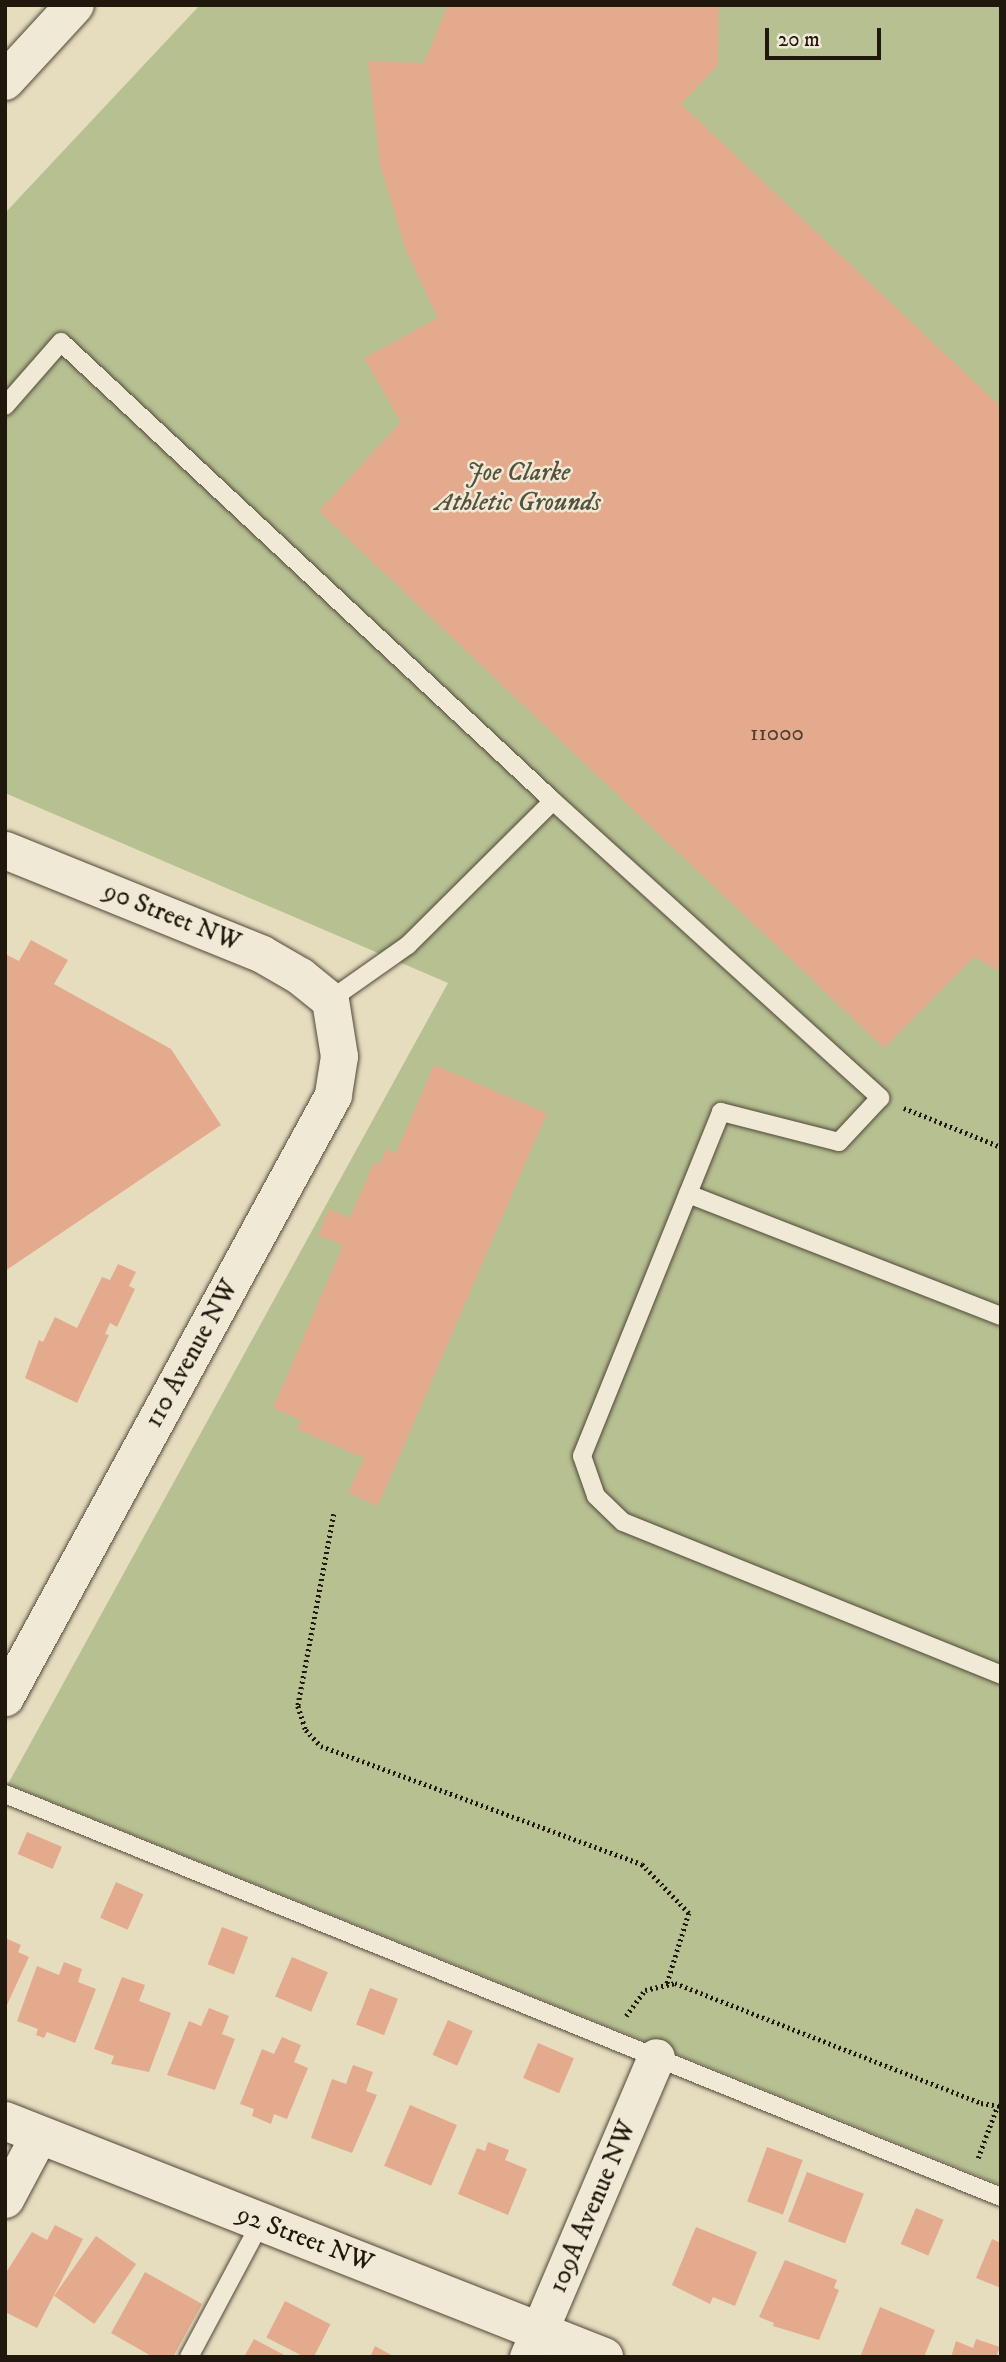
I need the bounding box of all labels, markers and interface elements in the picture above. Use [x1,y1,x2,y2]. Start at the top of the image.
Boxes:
scale bar [768,14,884,58]
text: 20 m [778,27,820,53]
park label: Joe Clarke Athletic Grounds [435,457,601,518]
house number: 11000 [750,720,804,748]
street label: 90 Street NW [99,875,245,959]
street label: 110 Avenue NW [139,1275,245,1433]
street label: 109A Avenue NW [543,2116,643,2298]
street label: 92 Street NW [232,2199,378,2279]

